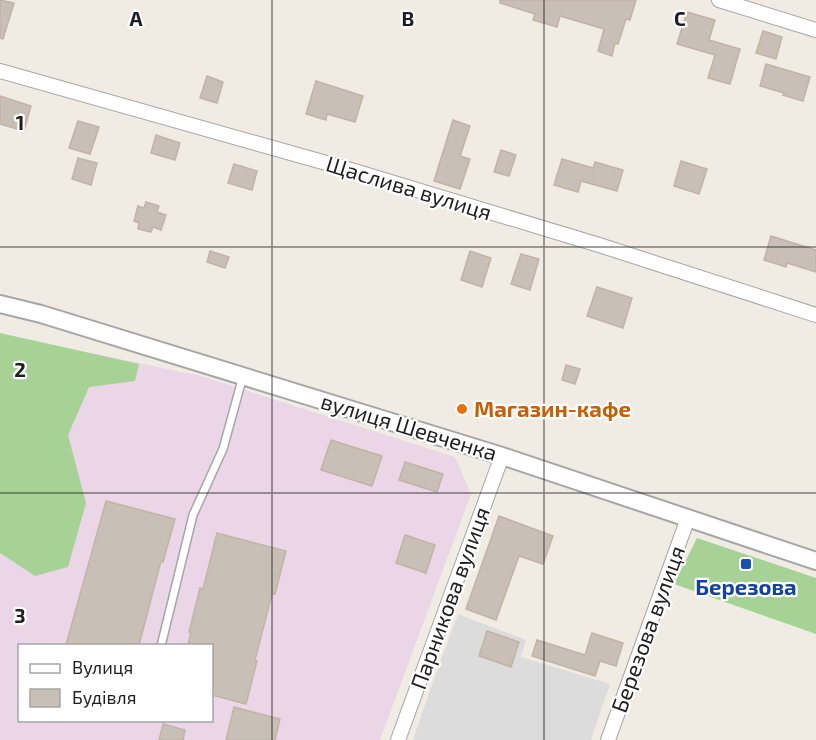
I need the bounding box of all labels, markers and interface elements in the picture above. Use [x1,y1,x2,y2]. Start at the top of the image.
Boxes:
text: A [129,6,143,30]
text: B [402,6,414,30]
text: C [674,6,686,30]
text: 1 [16,110,24,134]
street label: Щаслива вулиця [323,150,495,226]
text: 2 [14,357,26,381]
street label: вулиця Шевченка [318,387,501,466]
place label: Магазин-кафе [474,395,631,421]
marker: Магазин-кафе [455,402,469,416]
street label: Парникова вулиця [404,503,495,693]
street label: Березова вулиця [605,542,690,716]
marker: Березова [739,557,753,571]
place label: Березова [695,573,797,599]
text: 3 [14,603,26,627]
legend [18,644,213,722]
text: Вулиця [72,656,133,678]
text: Будівля [72,686,136,708]

